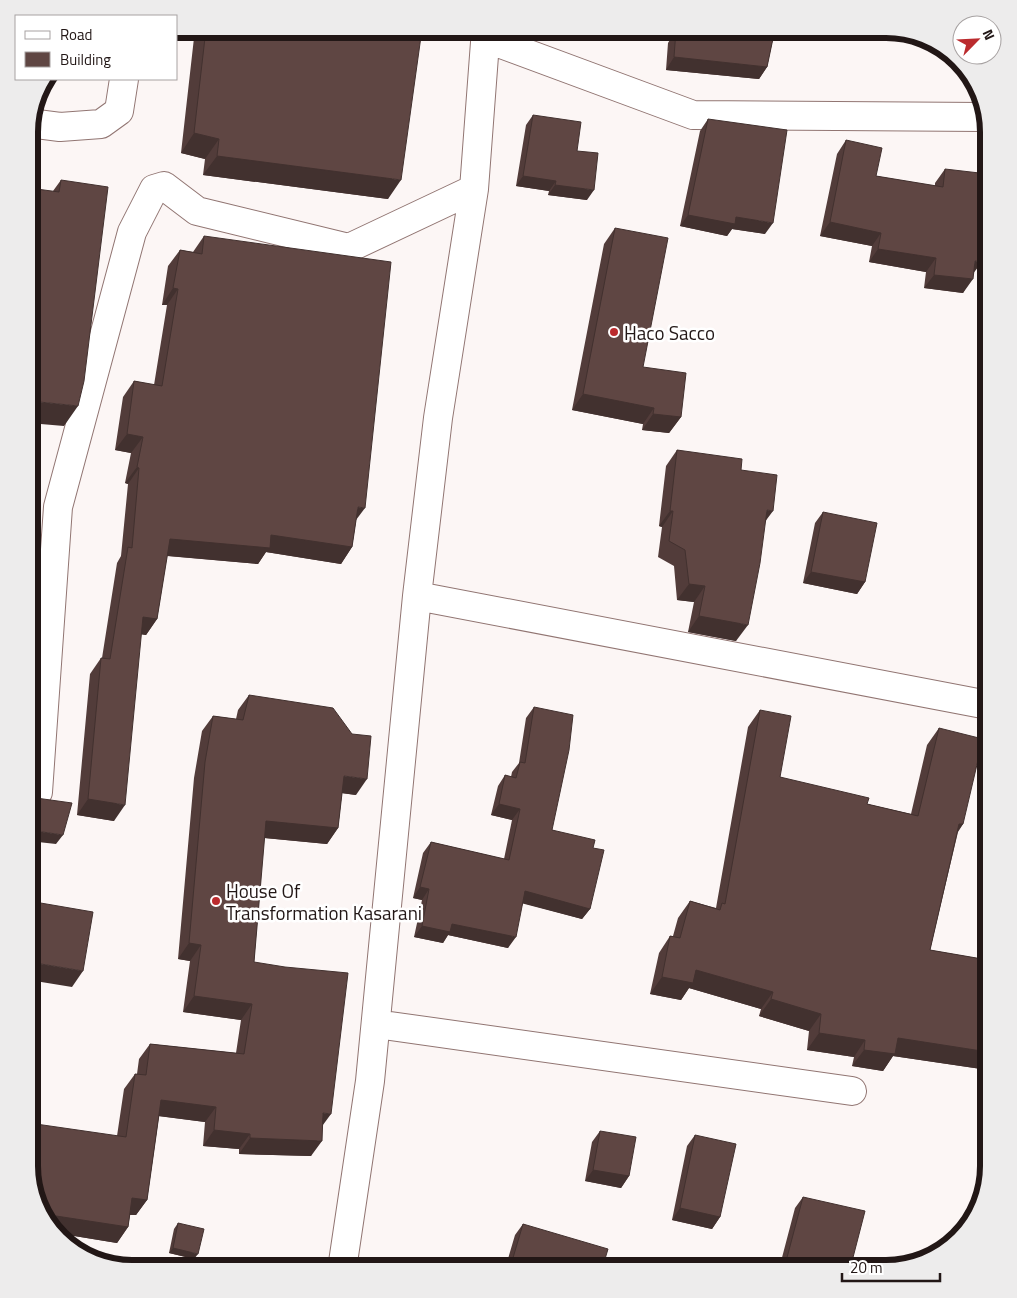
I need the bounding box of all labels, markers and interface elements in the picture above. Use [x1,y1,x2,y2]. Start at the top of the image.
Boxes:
legend [15,15,178,80]
north arrow [952,15,1002,65]
text: Road [60,23,92,46]
text: N [978,26,1001,43]
text: Building [60,48,111,71]
place label: Haco Sacco [624,318,715,347]
marker: Haco Sacco [608,326,620,338]
place label: House Of Transformation Kasarani [226,876,422,927]
marker: House Of Transformation Kasarani [210,895,222,907]
scale bar [842,1250,940,1282]
text: 20 m [850,1256,883,1279]

